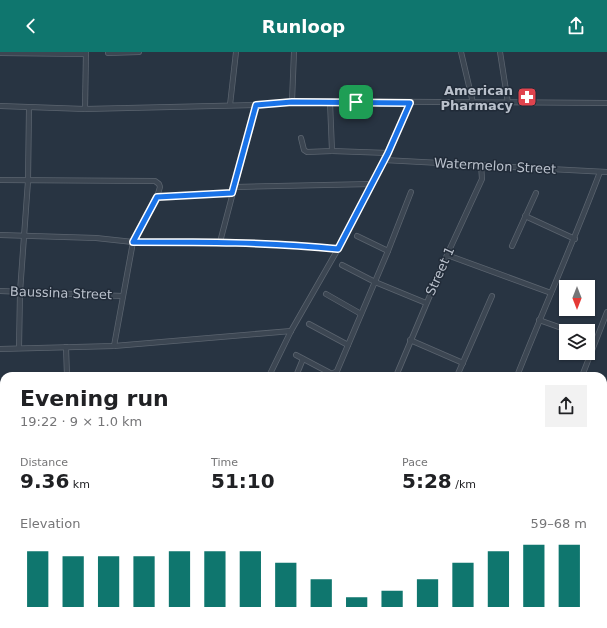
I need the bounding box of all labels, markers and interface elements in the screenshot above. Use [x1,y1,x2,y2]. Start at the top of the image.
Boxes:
icon: back [20,15,42,37]
icon: share [565,15,587,37]
text: Runloop [262,16,345,37]
place label: American Pharmacy [441,83,514,113]
pin [339,85,373,119]
pharmacy icon: American Pharmacy [516,86,538,108]
icon: arrive [345,91,367,113]
street label: Watermelon Street [434,155,556,177]
street label: Street 1 [423,244,457,298]
north arrow [559,280,595,316]
map controls [559,280,595,360]
street label: Baussina Street [10,284,112,302]
button: layers [559,324,595,360]
button: share [545,385,587,427]
text: Evening run [20,386,169,411]
text: 19:22 · 9 × 1.0 km [20,414,142,429]
text: Distance [20,456,68,469]
text: Time [211,456,238,469]
text: Pace [402,456,428,469]
text: 9.36 [20,469,69,493]
text: 51:10 [211,469,275,493]
text: 5:28 [402,469,452,493]
text: km [69,478,90,491]
text: /km [452,478,476,491]
text: Elevation [20,516,80,531]
text: 59–68 m [531,516,587,531]

